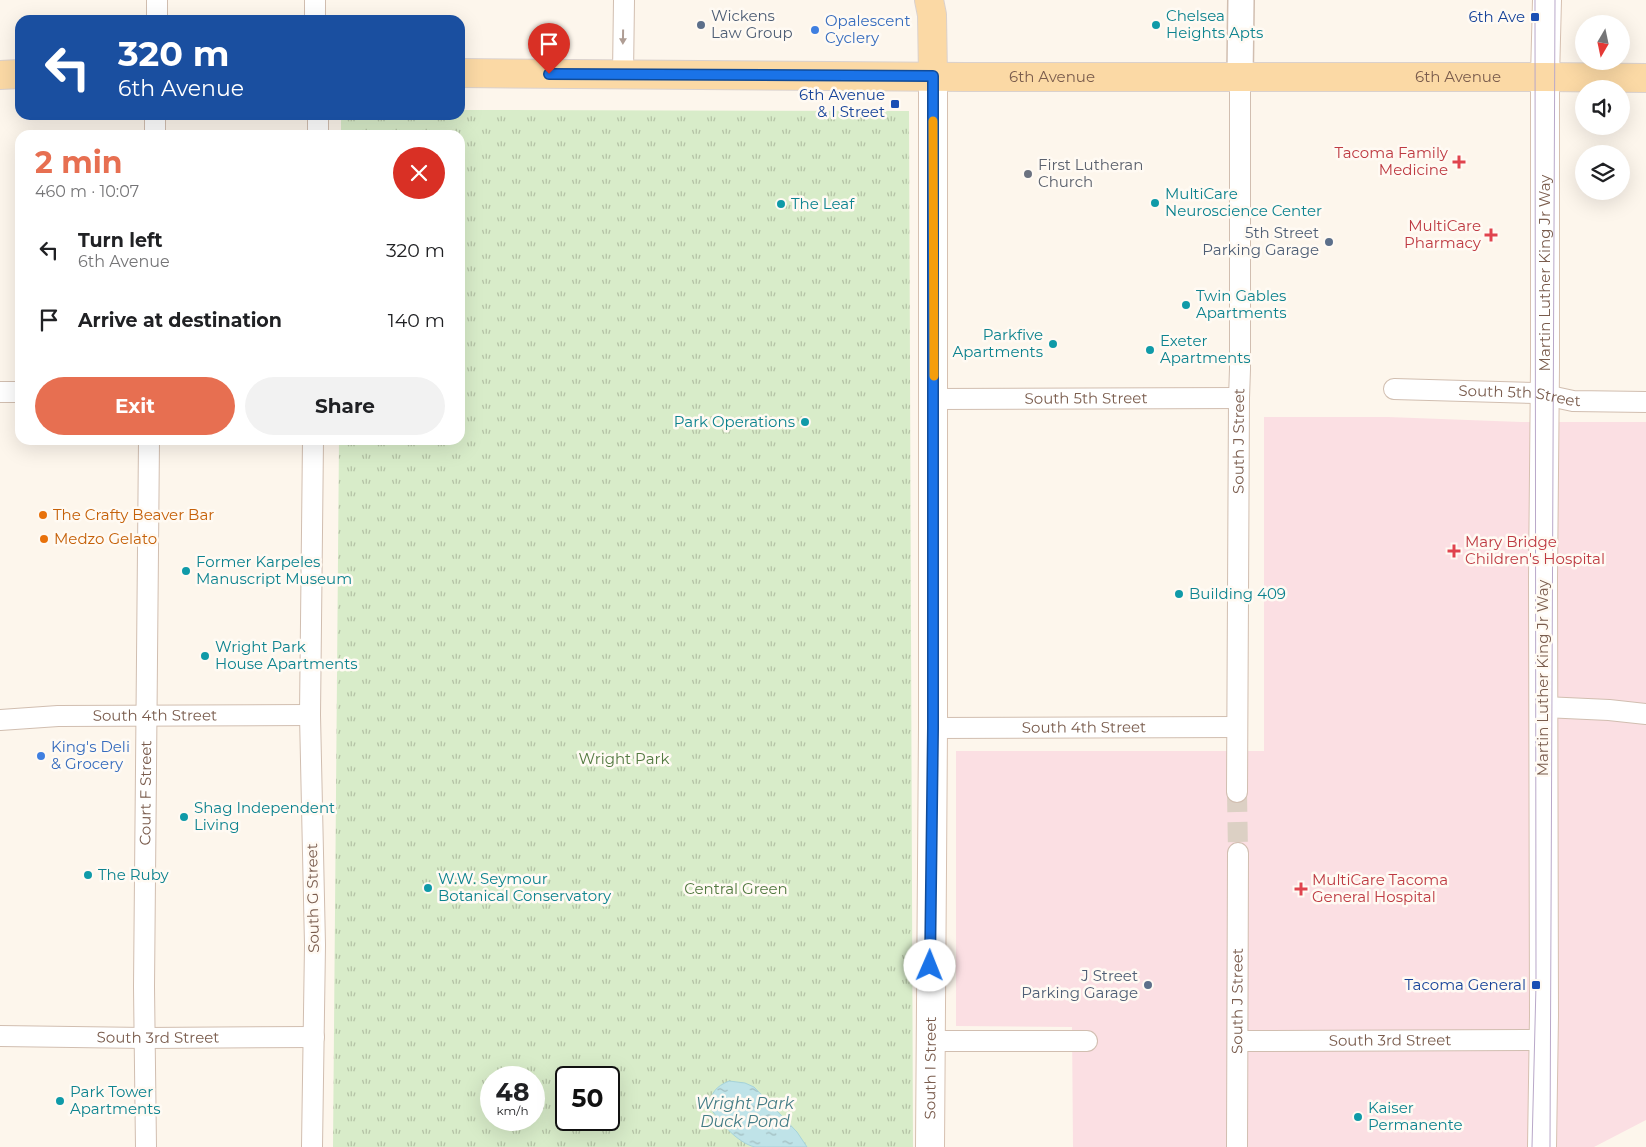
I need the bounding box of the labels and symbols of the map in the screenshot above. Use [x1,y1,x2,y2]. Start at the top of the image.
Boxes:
place label: Wickens Law Group [711,6,793,42]
place label: Chelsea Heights Apts [1166,6,1263,42]
place label: 6th Ave [1468,7,1525,26]
place label: Opalescent Cyclery [825,11,911,47]
marker: 6th Ave [1529,11,1541,23]
north arrow [1575,15,1630,70]
marker: Wickens Law Group [695,19,707,31]
marker: Chelsea Heights Apts [1150,19,1162,31]
pin [528,23,570,74]
marker: Opalescent Cyclery [809,24,821,36]
one-way arrow [619,29,627,45]
street label: 6th Avenue [1009,67,1095,86]
street label: 6th Avenue [1415,67,1501,86]
place label: 6th Avenue & I Street [799,85,885,121]
marker: 6th Avenue & I Street [889,98,901,110]
place label: Tacoma Family Medicine [1334,143,1449,179]
place label: First Lutheran Church [1038,155,1143,191]
marker: Tacoma Family Medicine [1452,155,1466,169]
marker: First Lutheran Church [1022,168,1034,180]
street label: Martin Luther King Jr Way [1535,174,1554,371]
place label: MultiCare Neuroscience Center [1165,184,1322,220]
place label: The Leaf [791,194,855,213]
marker: MultiCare Neuroscience Center [1149,197,1161,209]
marker: The Leaf [775,198,787,210]
place label: MultiCare Pharmacy [1404,216,1482,252]
place label: 5th Street Parking Garage [1202,223,1319,259]
marker: MultiCare Pharmacy [1485,229,1497,241]
marker: 5th Street Parking Garage [1323,236,1335,248]
place label: Twin Gables Apartments [1196,286,1287,322]
marker: Twin Gables Apartments [1180,299,1192,311]
place label: Parkfive Apartments [952,325,1043,361]
place label: Exeter Apartments [1160,331,1251,367]
marker: Parkfive Apartments [1047,338,1059,350]
marker: Exeter Apartments [1144,344,1156,356]
street label: South 5th Street [1458,381,1581,410]
street label: South 5th Street [1024,388,1148,408]
street label: South J Street [1229,388,1248,494]
place label: Park Operations [674,412,795,431]
marker: Park Operations [799,416,811,428]
place label: The Crafty Beaver Bar [53,505,214,524]
marker: The Crafty Beaver Bar [37,509,49,521]
place label: Medzo Gelato [54,529,157,548]
place label: Mary Bridge Children's Hospital [1465,532,1605,568]
marker: Medzo Gelato [38,533,50,545]
marker: Mary Bridge Children's Hospital [1447,544,1461,558]
place label: Former Karpeles Manuscript Museum [196,552,352,588]
marker: Former Karpeles Manuscript Museum [180,565,192,577]
street label: Martin Luther King Jr Way [1533,579,1552,776]
place label: Building 409 [1189,584,1286,603]
marker: Building 409 [1173,588,1185,600]
place label: Wright Park House Apartments [215,637,358,673]
marker: Wright Park House Apartments [199,650,211,662]
street label: South 4th Street [93,705,217,725]
street label: South 4th Street [1022,717,1146,737]
place label: King's Deli & Grocery [51,737,130,773]
street label: Court F Street [135,740,155,846]
park label: Wright Park [579,749,669,768]
marker: King's Deli & Grocery [35,750,47,762]
place label: Shag Independent Living [194,798,335,834]
marker: Shag Independent Living [178,811,190,823]
street label: South G Street [302,843,323,953]
place label: The Ruby [98,865,170,884]
marker: The Ruby [82,869,94,881]
place label: W.W. Seymour Botanical Conservatory [438,869,612,905]
place label: MultiCare Tacoma General Hospital [1312,870,1448,906]
park label: Central Green [684,879,788,898]
marker: W.W. Seymour Botanical Conservatory [422,882,434,894]
marker: MultiCare Tacoma General Hospital [1294,882,1308,896]
position arrow [903,939,955,991]
street label: South J Street [1227,948,1247,1054]
place label: J Street Parking Garage [1021,966,1138,1002]
place label: Tacoma General [1404,975,1526,994]
marker: J Street Parking Garage [1142,979,1154,991]
marker: Tacoma General [1530,979,1542,991]
street label: South I Street [920,1017,940,1119]
street label: South 3rd Street [97,1027,219,1047]
street label: South 3rd Street [1329,1030,1451,1050]
speed limit sign: 50 [555,1066,620,1131]
place label: Park Tower Apartments [70,1082,161,1118]
water label: Wright Park Duck Pond [696,1094,795,1131]
marker: Park Tower Apartments [54,1095,66,1107]
place label: Kaiser Permanente [1368,1098,1463,1134]
marker: Kaiser Permanente [1352,1111,1364,1123]

